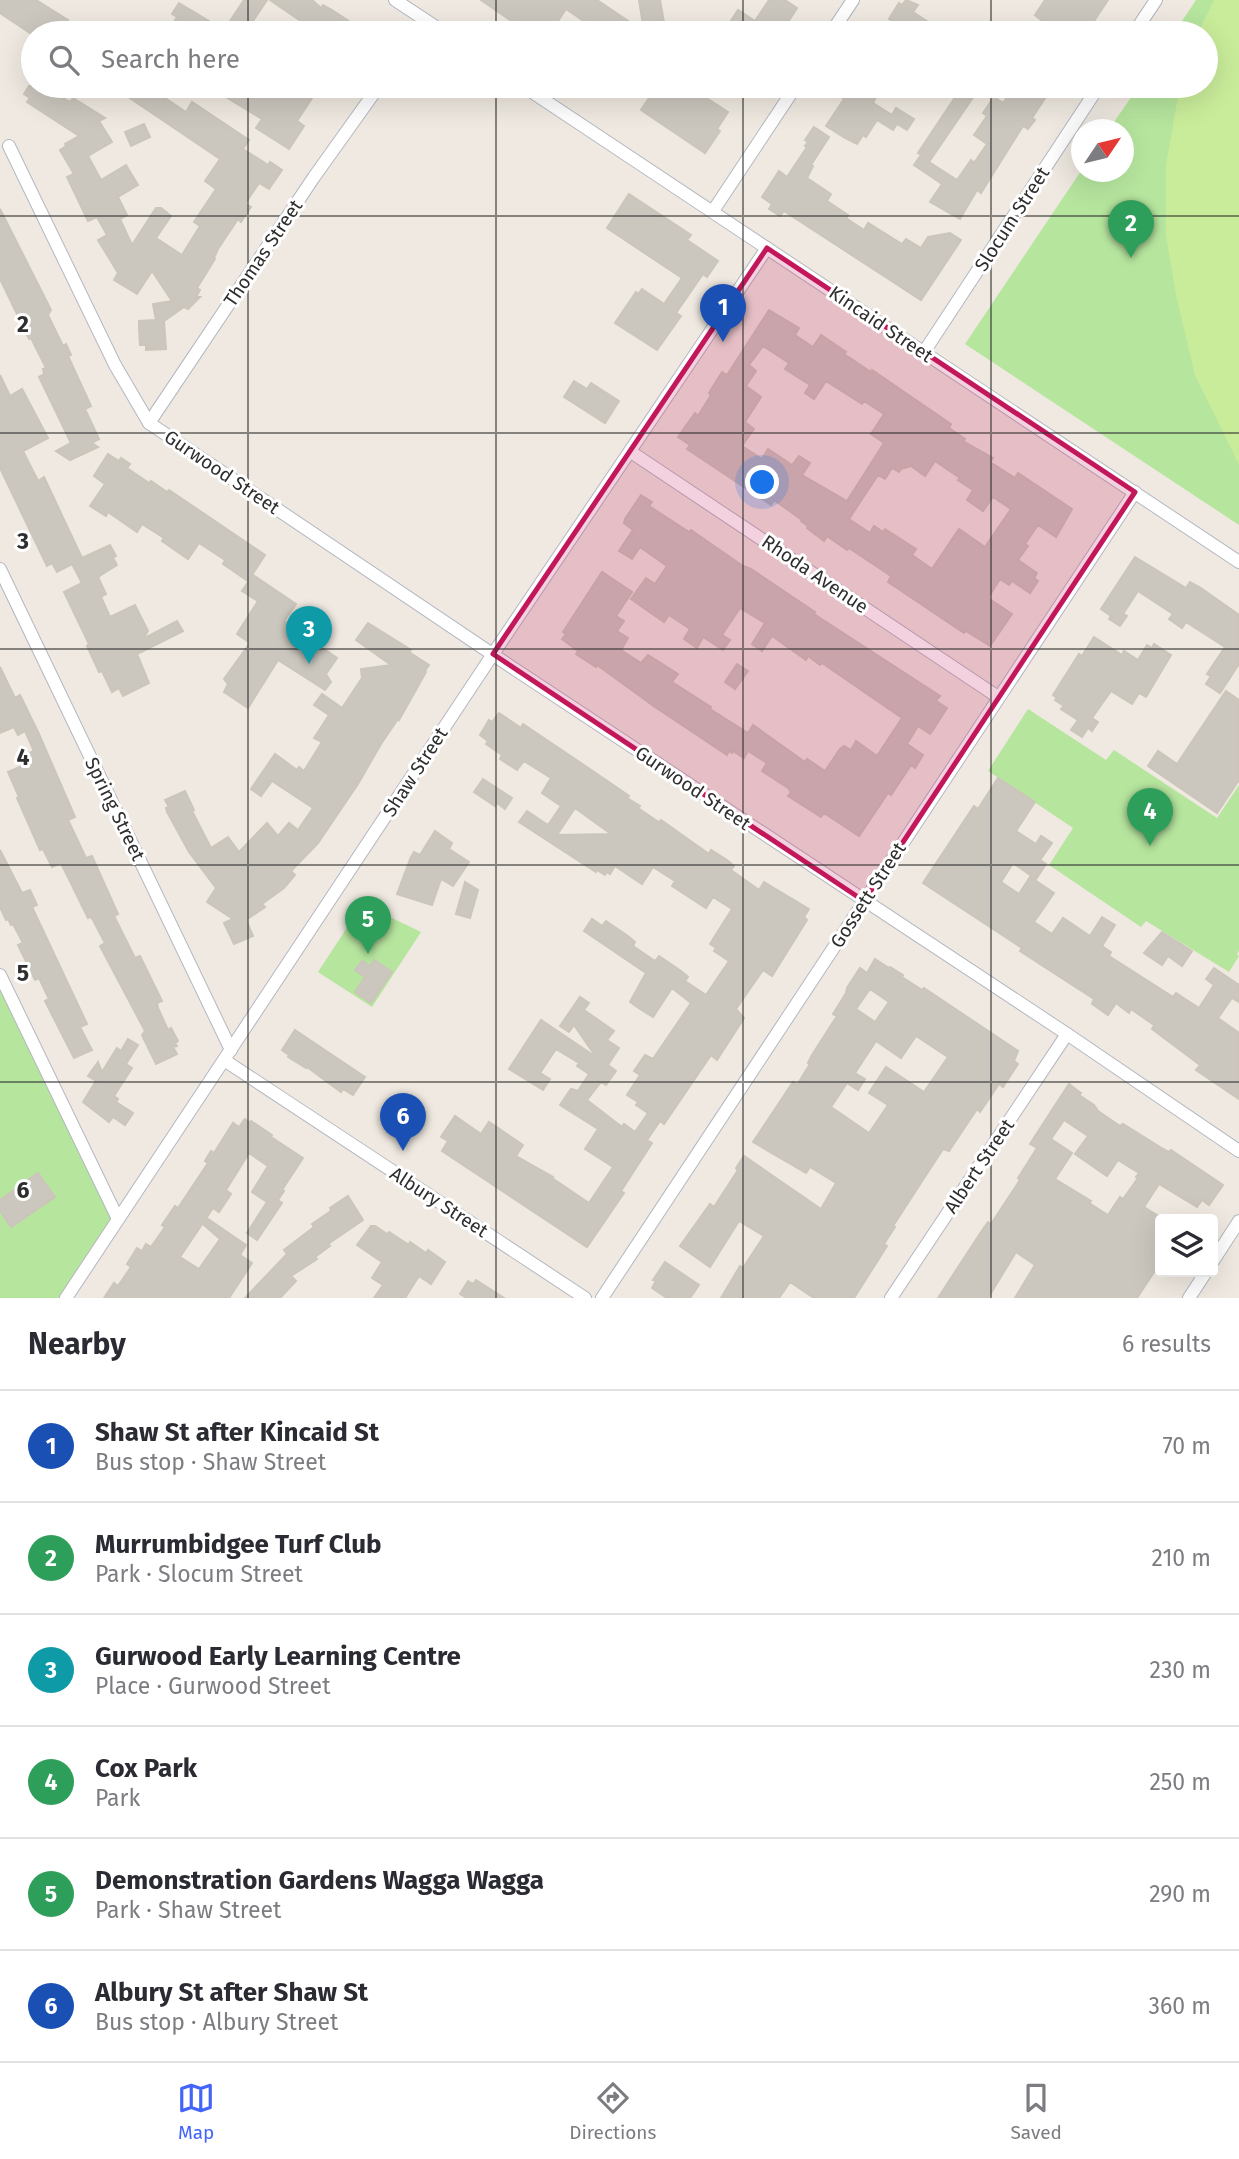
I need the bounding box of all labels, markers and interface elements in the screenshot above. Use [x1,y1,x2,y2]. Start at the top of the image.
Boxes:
search box [21,21,1218,98]
icon: search [45,41,83,79]
text: Search here [101,44,240,75]
north arrow [1071,119,1134,182]
street label: Slocum Street [970,162,1054,275]
street label: Thomas Street [219,195,307,311]
pin: 2 [1108,200,1154,258]
street label: Kincaid Street [825,281,937,367]
pin: 1 [700,284,746,342]
text: 2 [17,310,29,338]
street label: Gurwood Street [160,425,284,519]
your location [745,465,779,499]
text: 3 [16,527,29,555]
street label: Rhoda Avenue [757,530,873,618]
pin: 3 [286,606,332,664]
street label: Shaw Street [378,723,452,821]
street label: Gurwood Street [631,741,755,835]
text: 4 [17,743,30,771]
street label: Spring Street [80,754,150,864]
pin: 4 [1127,788,1173,846]
street label: Gossett Street [825,838,911,952]
pin: 5 [345,896,391,954]
text: 5 [17,959,29,987]
pin: 6 [380,1093,426,1151]
street label: Albert Street [939,1114,1019,1218]
street label: Albury Street [386,1162,492,1242]
text: 6 [17,1176,30,1204]
map controls [1155,1214,1218,1277]
button: layers [1155,1214,1218,1277]
text: Nearby [28,1326,126,1362]
text: 6 results [1122,1330,1211,1358]
text: Shaw St after Kincaid St [95,1417,379,1448]
text: 1 [46,1432,56,1460]
text: 70 m [1162,1432,1211,1460]
text: Bus stop · Shaw Street [95,1448,326,1476]
text: Murrumbidgee Turf Club [95,1529,382,1560]
text: 2 [45,1544,57,1572]
text: 210 m [1152,1544,1211,1572]
text: Park · Slocum Street [95,1560,303,1588]
text: Gurwood Early Learning Centre [95,1641,461,1672]
text: 3 [45,1656,57,1684]
text: 230 m [1150,1656,1211,1684]
text: Place · Gurwood Street [95,1672,330,1700]
text: Cox Park [95,1753,197,1784]
text: 4 [45,1768,58,1796]
text: 250 m [1149,1768,1211,1796]
text: Park [95,1784,140,1812]
text: Demonstration Gardens Wagga Wagga [95,1865,544,1896]
text: 5 [45,1880,57,1908]
text: 290 m [1149,1880,1211,1908]
text: Park · Shaw Street [95,1896,281,1924]
text: Albury St after Shaw St [95,1977,368,2008]
text: 6 [45,1992,57,2020]
text: 360 m [1149,1992,1211,2020]
text: Bus stop · Albury Street [95,2008,338,2036]
tab: Map [177,2079,215,2144]
tab: Directions [569,2079,656,2144]
tab: Saved [1011,2079,1062,2144]

